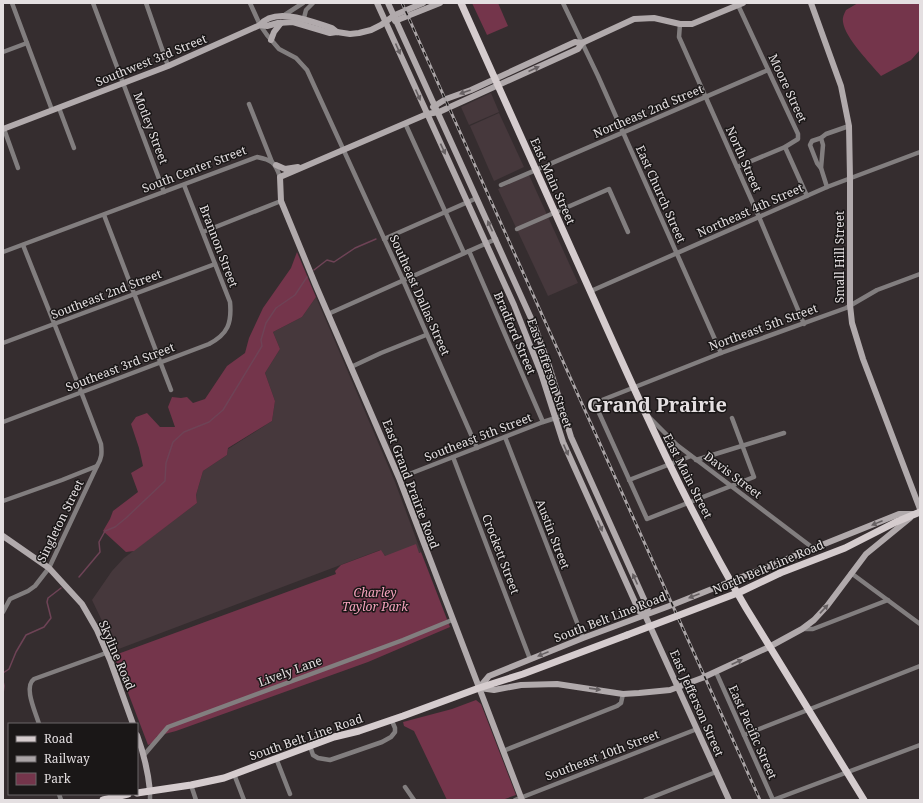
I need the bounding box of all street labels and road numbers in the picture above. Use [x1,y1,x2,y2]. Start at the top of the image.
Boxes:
street label: Southwest 3rd Street [93,30,209,90]
street label: Moore Street [765,51,811,125]
street label: Northeast 2nd Street [590,80,706,142]
street label: Motley Street [129,90,173,166]
street label: North Street [722,123,766,195]
street label: East Main Street [526,135,580,227]
street label: South Center Street [139,141,249,197]
street label: East Church Street [632,142,690,246]
street label: Northeast 4th Street [694,179,806,241]
street label: Brannon Street [196,202,242,290]
street label: Small Hill Street [831,211,848,303]
street label: Southeast Dallas Street [386,232,454,358]
street label: Southeast 2nd Street [48,265,164,323]
street label: Bradford Street [490,289,540,377]
street label: Northeast 5th Street [706,299,820,355]
street label: East Jefferson Street [523,316,577,430]
street label: Southeast 3rd Street [63,338,177,396]
street label: Southeast 5th Street [422,409,534,465]
street label: East Grand Prairie Road [378,417,444,552]
street label: East Main Street [659,431,717,521]
street label: Davis Street [701,448,765,502]
street label: Singleton Street [33,477,87,565]
street label: Austin Street [532,497,574,571]
street label: Crockett Street [478,512,524,596]
street label: North Belt Line Road [710,536,827,598]
street label: South Belt Line Road [551,588,669,646]
street label: Skyline Road [95,618,140,693]
street label: East Jefferson Street [666,647,728,759]
street label: Lively Lane [256,652,324,690]
street label: East Pacific Street [725,682,781,782]
street label: South Belt Line Road [247,709,366,764]
street label: Southeast 10th Street [543,725,661,785]

